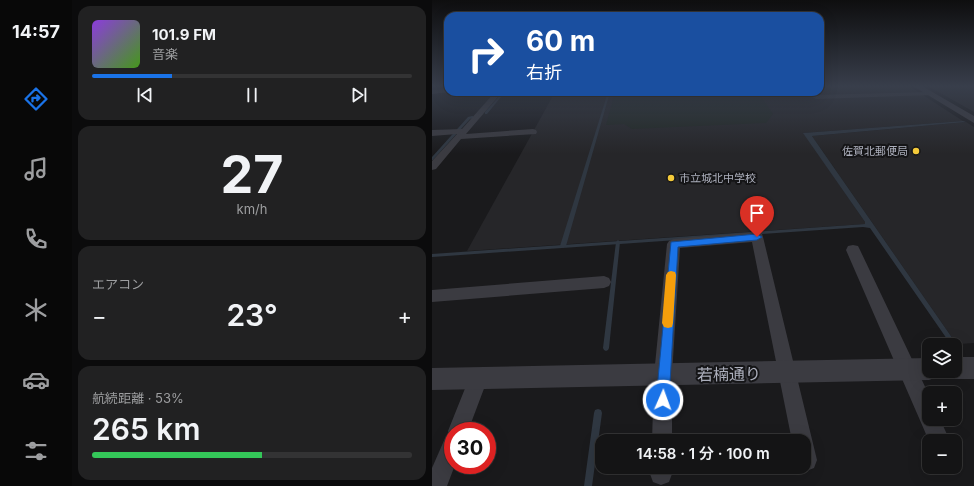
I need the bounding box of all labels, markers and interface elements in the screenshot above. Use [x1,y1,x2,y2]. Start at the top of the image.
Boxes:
text: 14:57 [12,21,60,42]
text: 60 m [526,24,595,58]
text: 101.9 FM [152,25,216,44]
icon: right [460,28,512,80]
text: 音楽 [152,46,178,62]
text: 右折 [526,62,562,83]
icon: previous [134,84,156,106]
icon: pause [241,84,263,106]
icon: next [348,84,370,106]
icon: directions [22,85,50,113]
text: 27 [221,143,284,206]
place label: 佐賀北郵便局 [842,144,908,158]
marker: 佐賀北郵便局 [911,146,921,156]
icon: music [22,155,50,183]
place label: 市立城北中学校 [679,171,756,185]
marker: 市立城北中学校 [666,173,676,183]
pin [740,196,774,237]
text: km/h [237,201,267,217]
icon: arrive [746,202,768,224]
icon: phone [22,225,50,253]
text: エアコン [92,276,144,292]
icon: climate [22,296,50,324]
text: 23° [226,297,278,333]
text: − [92,303,107,329]
text: + [397,303,412,329]
map controls [922,338,962,474]
button: layers [922,338,962,378]
street label: 若楠通り [697,363,761,385]
icon: car [22,366,50,394]
position arrow [642,379,684,421]
button: + [922,386,962,426]
text: 航続距離 · 53% [92,390,184,406]
text: 265 km [92,411,200,447]
speed limit sign: 30 [444,422,496,474]
button: − [922,434,962,474]
icon: filters [22,437,50,465]
text: 14:58 · 1 分 · 100 m [636,444,770,463]

